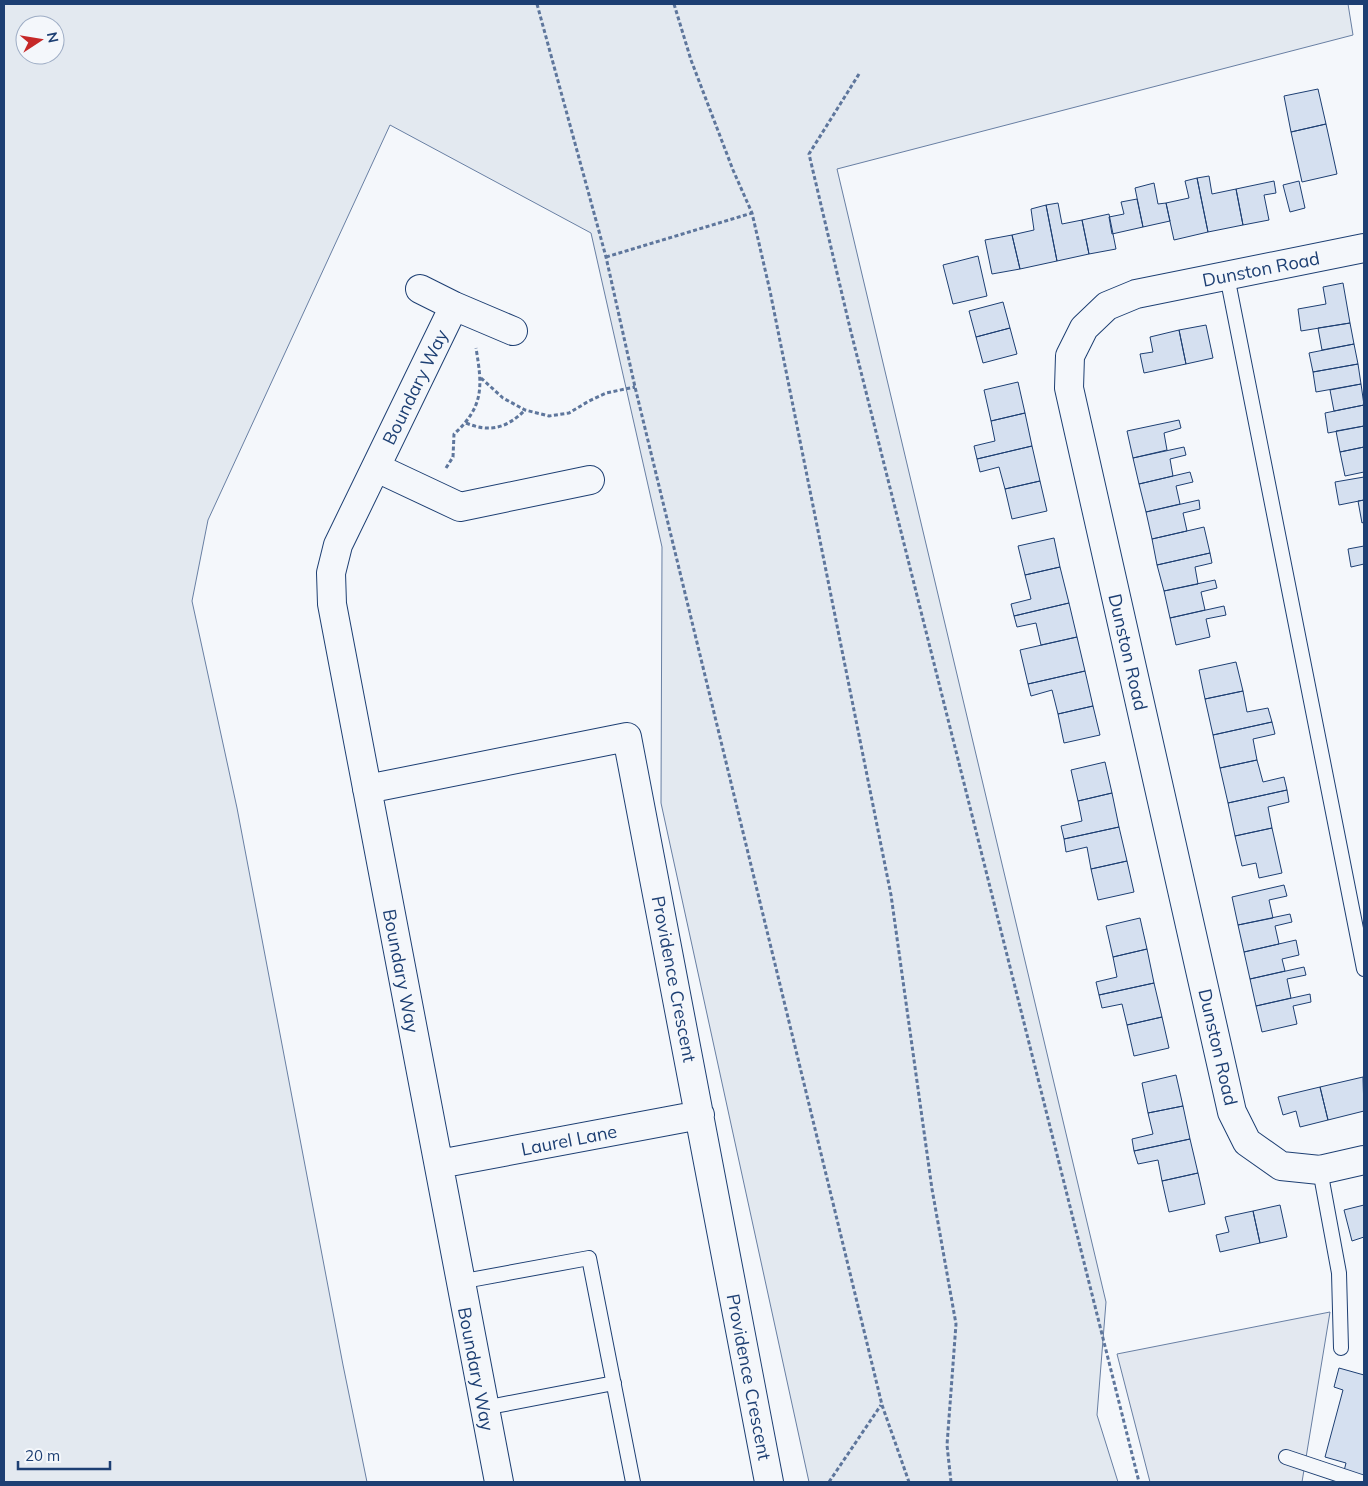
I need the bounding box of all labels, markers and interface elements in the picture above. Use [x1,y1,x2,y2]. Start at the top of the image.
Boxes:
north arrow [15,15,65,65]
text: N [43,30,63,44]
street label: Dunston Road [1200,246,1322,292]
street label: Boundary Way [377,325,453,449]
street label: Dunston Road [1103,591,1153,713]
street label: Providence Crescent [647,894,701,1064]
street label: Boundary Way [378,907,424,1035]
street label: Dunston Road [1193,986,1243,1108]
street label: Laurel Lane [519,1119,619,1161]
street label: Providence Crescent [722,1292,776,1462]
street label: Boundary Way [453,1305,499,1433]
scale bar [18,1438,110,1470]
text: 20 m [25,1446,60,1465]

